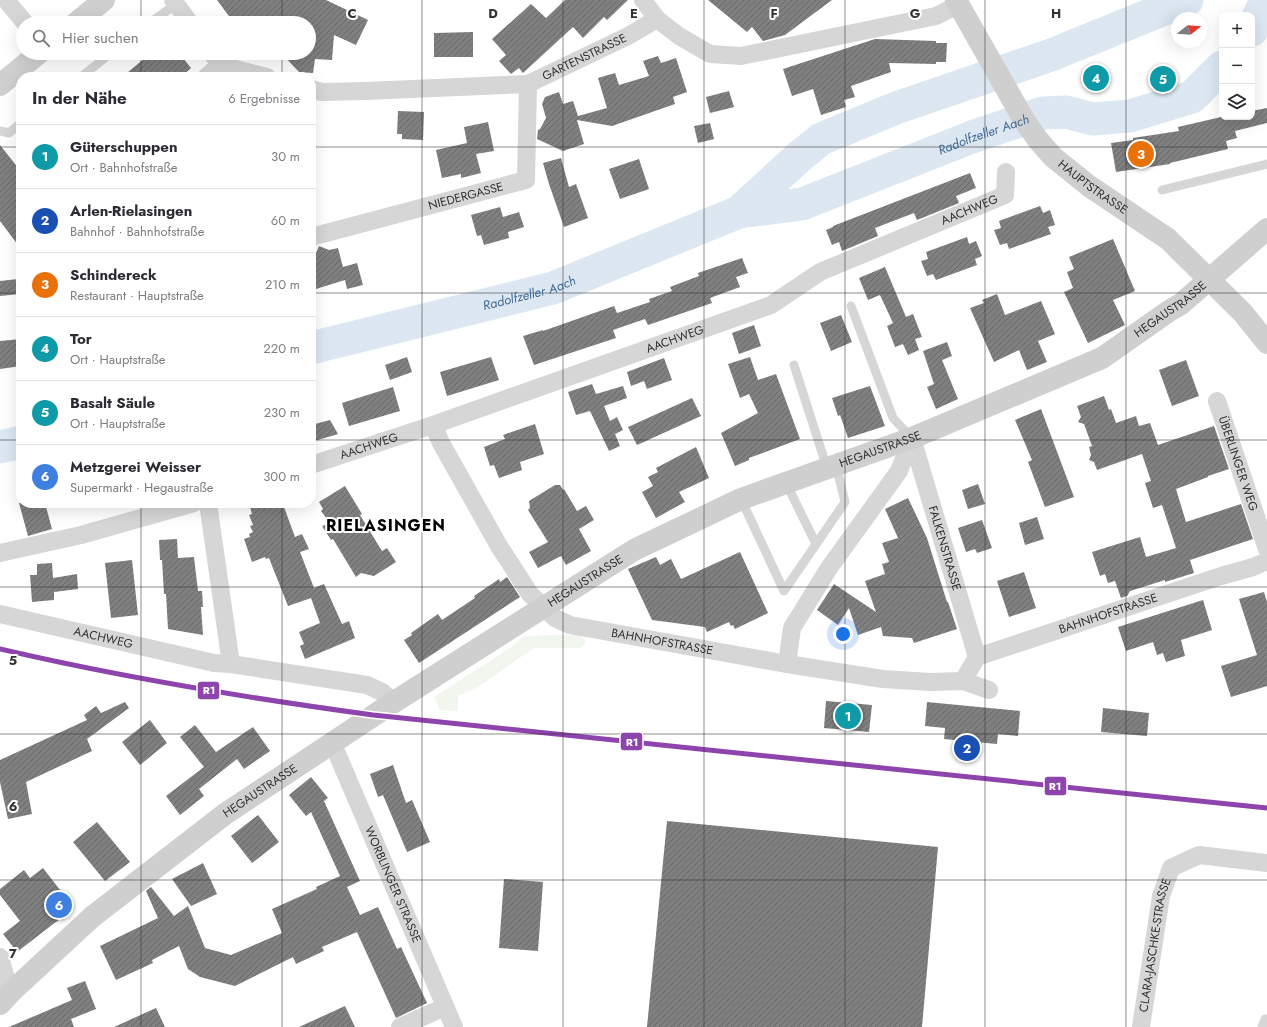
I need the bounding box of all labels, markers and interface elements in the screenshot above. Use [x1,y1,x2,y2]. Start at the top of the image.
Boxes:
text: C [347,4,357,23]
text: D [488,4,498,23]
text: E [630,4,638,23]
text: F [770,4,778,23]
text: G [910,4,921,23]
text: H [1051,4,1061,23]
north arrow [1171,12,1207,48]
map controls [1219,12,1255,120]
button: + [1219,12,1255,48]
search box [16,16,316,60]
icon: search [30,27,52,49]
text: Hier suchen [62,27,139,49]
street label: GARTENSTRASSE [539,29,630,85]
button: − [1219,48,1255,84]
pin: 4 [1083,63,1109,93]
pin: 5 [1150,64,1176,94]
button: layers [1219,84,1255,120]
text: In der Nähe [32,86,127,110]
text: 6 Ergebnisse [228,89,300,108]
water label: Radolfzeller Aach [935,109,1032,159]
text: Güterschuppen [70,136,178,158]
pin: 3 [1128,139,1154,169]
text: 1 [42,147,48,166]
text: 30 m [271,147,300,166]
street label: HAUPTSTRASSE [1054,155,1131,219]
text: Ort · Bahnhofstraße [70,158,177,177]
street label: NIEDERGASSE [426,177,505,215]
street label: AACHWEG [938,190,1001,230]
text: Arlen-Rielasingen [70,200,192,222]
text: 2 [41,211,49,230]
text: 60 m [271,211,300,230]
text: Bahnhof · Bahnhofstraße [70,222,204,241]
text: Schindereck [70,264,157,286]
water label: Radolfzeller Aach [481,270,579,315]
text: 3 [41,275,49,294]
text: 210 m [265,275,300,294]
street label: HEGAUSTRASSE [1130,277,1211,342]
text: Restaurant · Hauptstraße [70,286,204,305]
street label: AACHWEG [643,321,706,358]
text: Tor [70,328,92,350]
text: 4 [40,339,50,358]
text: 220 m [263,339,300,358]
text: Ort · Hauptstraße [70,350,166,369]
text: Basalt Säule [70,392,155,414]
text: 5 [41,403,49,422]
text: 230 m [264,403,300,422]
text: Ort · Hauptstraße [70,414,166,433]
street label: ÜBERLINGER WEG [1214,414,1263,513]
street label: HEGAUSTRASSE [837,426,924,472]
street label: AACHWEG [337,428,401,464]
text: Metzgerei Weisser [70,456,201,478]
text: 6 [41,467,49,486]
text: 300 m [263,467,300,486]
text: Supermarkt · Hegaustraße [70,478,214,497]
street label: FALKENSTRASSE [924,504,966,593]
district label: RIELASINGEN [326,514,446,537]
street label: HEGAUSTRASSE [544,550,626,612]
street label: BAHNHOFSTRASSE [1056,589,1160,638]
street label: AACHWEG [72,622,135,653]
street label: BAHNHOFSTRASSE [610,624,715,660]
your location [833,624,853,644]
text: 5 [9,651,17,670]
line badge: R1 [197,681,220,700]
text: R1 [203,682,215,698]
pin: 1 [835,701,861,731]
line badge: R1 [620,732,643,751]
pin: 2 [954,733,980,763]
text: R1 [626,734,638,750]
street label: HEGAUSTRASSE [219,759,301,822]
line badge: R1 [1044,776,1067,796]
text: R1 [1049,778,1061,794]
text: 6 [9,797,18,816]
street label: WORBLINGER STRASSE [360,823,426,946]
street label: CLARA-JASCHKE-STRASSE [1134,876,1176,1013]
pin: 6 [46,890,72,920]
text: 7 [9,944,17,963]

